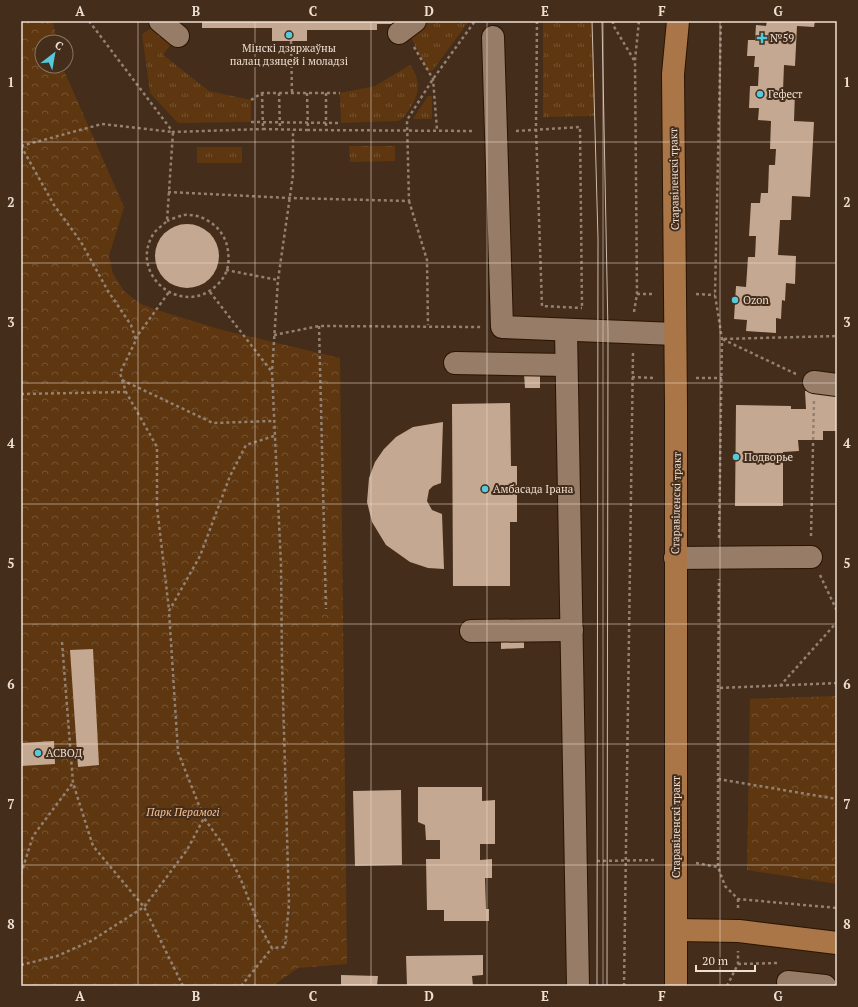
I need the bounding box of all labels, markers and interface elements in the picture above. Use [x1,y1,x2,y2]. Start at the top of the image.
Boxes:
text: A [75,2,85,20]
text: B [192,2,200,20]
text: C [309,2,317,20]
text: D [424,2,434,20]
text: E [541,2,549,20]
text: F [658,2,666,20]
text: G [773,2,783,20]
marker: Мінскі дзяржаўны палац дзяцей і моладзі [284,30,294,40]
place label: №59 [770,31,794,45]
marker: №59 [757,33,767,43]
north arrow [34,34,74,74]
text: С [52,38,66,53]
place label: Мінскі дзяржаўны палац дзяцей і моладзі [230,41,348,68]
text: 1 [7,73,15,91]
text: 1 [843,73,851,91]
place label: Гефест [768,87,803,101]
marker: Гефест [755,89,765,99]
street label: Старавіленскі тракт [666,127,682,230]
text: 2 [7,193,15,211]
text: 2 [843,193,851,211]
place label: Ozon [743,293,769,307]
marker: Ozon [730,295,740,305]
text: 3 [7,313,15,331]
text: 3 [843,313,851,331]
text: 4 [7,434,15,452]
text: 4 [843,434,851,452]
place label: Подворье [744,450,794,464]
street label: Старавіленскі тракт [668,451,684,554]
marker: Подворье [731,452,741,462]
place label: Амбасада Ірана [493,482,574,496]
marker: Амбасада Ірана [480,484,490,494]
text: 5 [7,554,15,572]
text: 5 [843,554,851,572]
text: 6 [7,675,15,693]
text: 6 [843,675,851,693]
place label: АСВОД [46,746,83,760]
marker: АСВОД [33,748,43,758]
street label: Старавіленскі тракт [669,775,683,878]
text: 7 [7,795,15,813]
text: 7 [843,795,851,813]
park label: Парк Перамогі [145,805,220,819]
text: 8 [7,915,15,933]
text: 8 [843,915,851,933]
scale bar [696,947,755,973]
text: 20 m [702,953,729,968]
text: A [75,987,85,1005]
text: B [192,987,200,1005]
text: C [309,987,317,1005]
text: D [424,987,434,1005]
text: E [541,987,549,1005]
text: F [658,987,666,1005]
text: G [773,987,783,1005]

